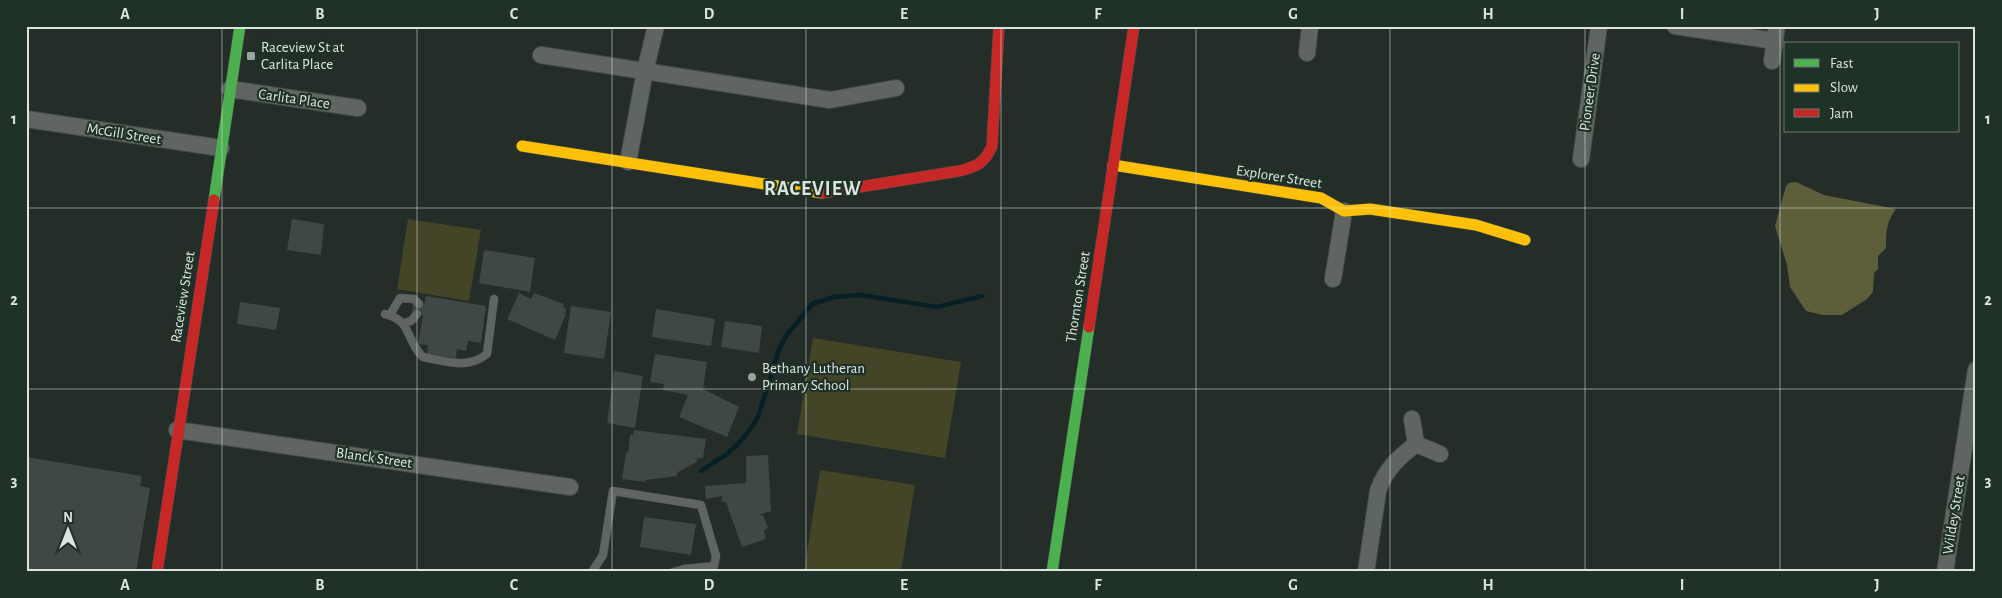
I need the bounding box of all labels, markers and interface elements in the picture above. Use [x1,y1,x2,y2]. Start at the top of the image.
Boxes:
text: A [120,6,130,22]
text: B [315,6,325,22]
text: C [510,6,519,22]
text: D [704,6,715,22]
text: E [900,6,908,22]
text: F [1094,6,1102,22]
text: G [1288,6,1298,22]
text: H [1482,6,1494,22]
text: I [1680,6,1684,22]
text: J [1874,6,1880,22]
place label: Raceview St at Carlita Place [261,40,344,72]
legend [1784,42,1960,132]
marker: Raceview St at Carlita Place [245,50,257,62]
street label: Pioneer Drive [1577,52,1603,132]
text: Fast [1830,56,1854,71]
text: Slow [1830,80,1858,95]
street label: Carlita Place [257,87,331,111]
text: Jam [1830,106,1853,121]
text: 1 [11,111,17,127]
text: 1 [1985,111,1991,127]
street label: McGill Street [86,121,162,147]
street label: Explorer Street [1235,163,1323,191]
district label: RACEVIEW [764,179,862,199]
street label: Raceview Street [168,250,198,344]
street label: Thornton Street [1063,250,1093,344]
text: 2 [10,292,18,308]
text: 2 [1984,292,1992,308]
place label: Bethany Lutheran Primary School [762,361,865,393]
marker: Bethany Lutheran Primary School [746,371,758,383]
street label: Blanck Street [335,445,413,471]
text: 3 [11,473,18,489]
text: 3 [1985,473,1992,489]
street label: Wildey Street [1940,474,1968,555]
north arrow [42,506,92,556]
text: N [63,511,73,525]
text: A [120,577,130,593]
text: B [315,577,325,593]
text: C [510,577,519,593]
text: D [704,577,715,593]
text: E [900,577,908,593]
text: F [1094,577,1102,593]
text: G [1288,577,1298,593]
text: H [1482,577,1494,593]
text: I [1680,577,1684,593]
text: J [1874,577,1880,593]

